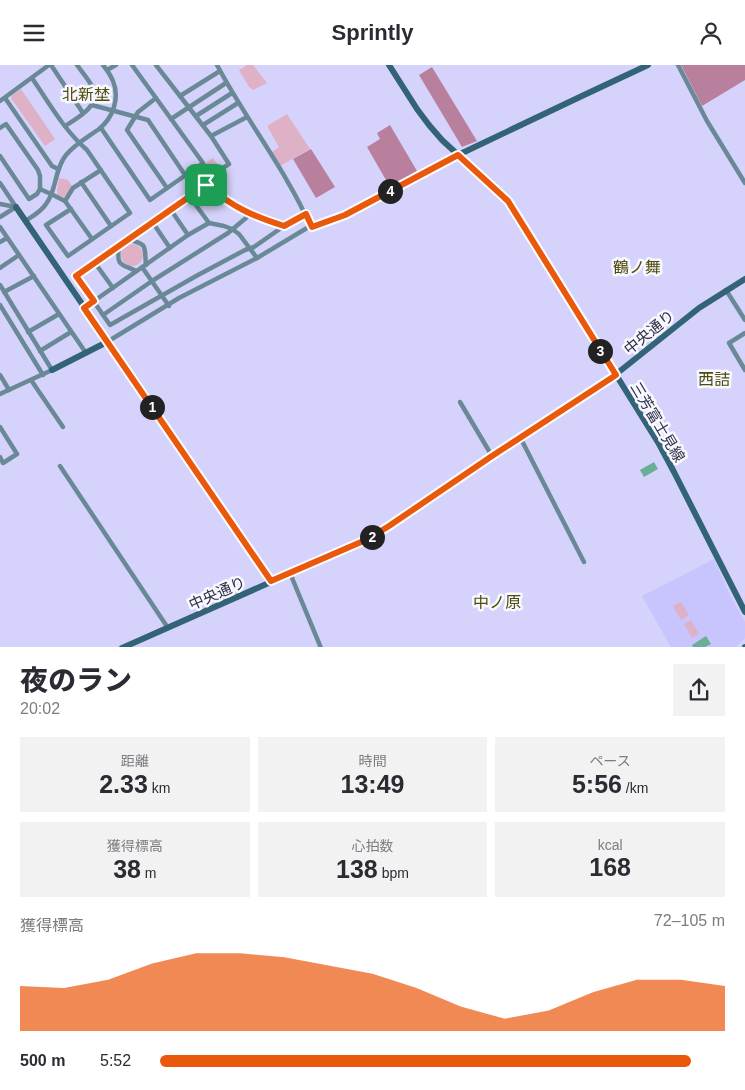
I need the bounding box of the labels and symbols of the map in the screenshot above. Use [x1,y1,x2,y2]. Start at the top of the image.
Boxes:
district label: 北新埜 [62,86,110,103]
pin [185,164,227,206]
pin: 4 [378,179,402,203]
district label: 鶴ノ舞 [613,259,661,276]
street label: 中央通り [620,307,678,357]
pin: 3 [588,339,612,363]
district label: 西詰 [698,371,730,388]
street label: 三芳富士見線 [628,379,688,465]
pin: 1 [140,395,164,419]
pin: 2 [360,525,384,549]
street label: 中央通り [186,573,248,613]
district label: 中ノ原 [473,594,521,611]

